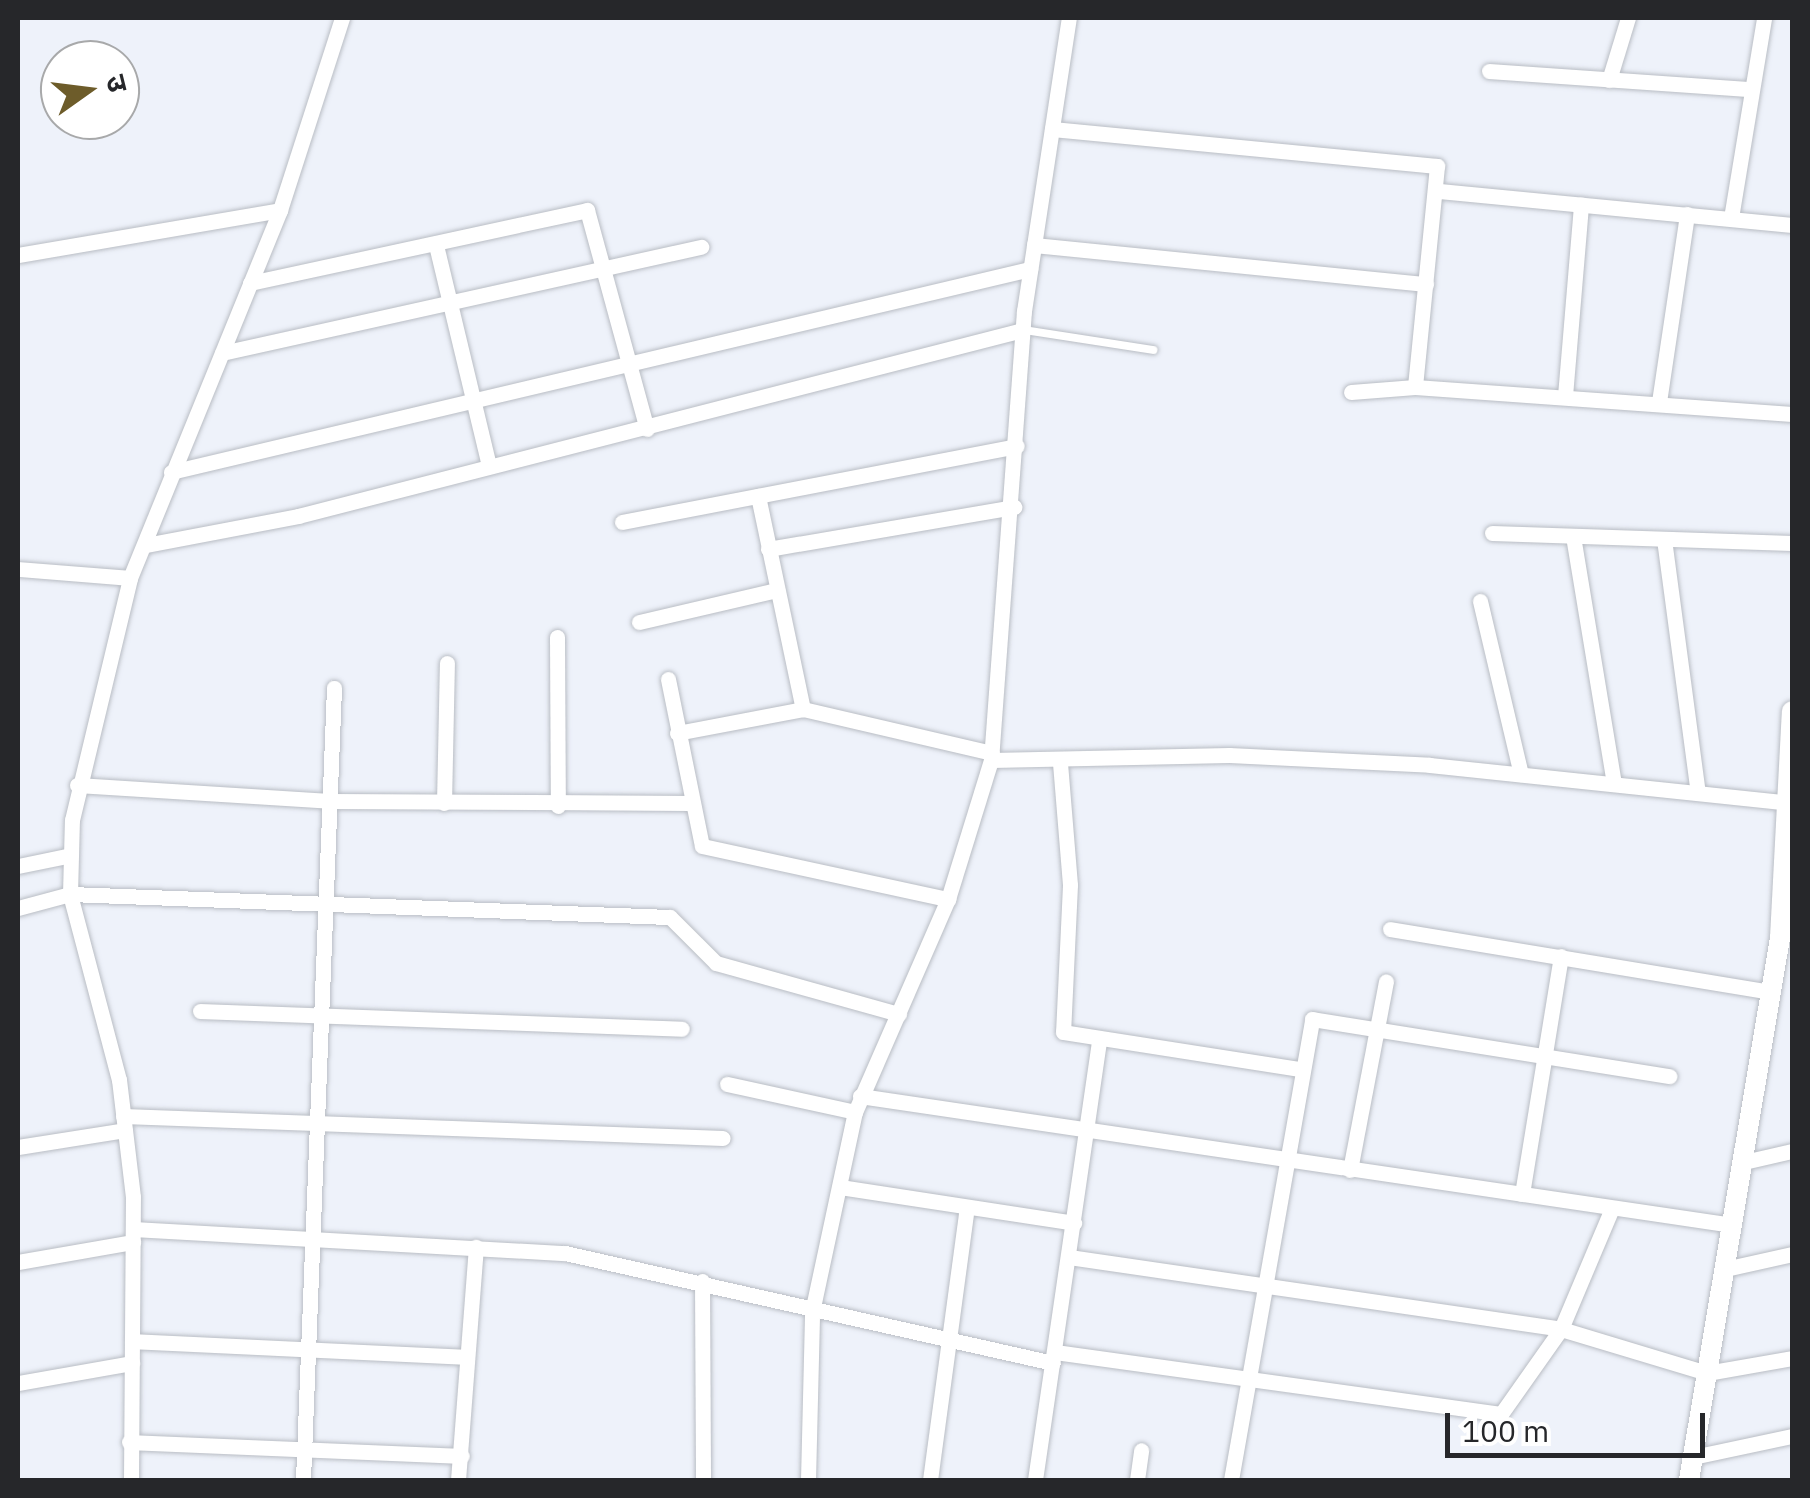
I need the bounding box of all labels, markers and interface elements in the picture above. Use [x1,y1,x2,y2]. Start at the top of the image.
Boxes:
north arrow [40,40,140,140]
text: उ [98,71,138,96]
scale bar [1450,1393,1710,1455]
text: 100 m [1462,1411,1549,1450]

